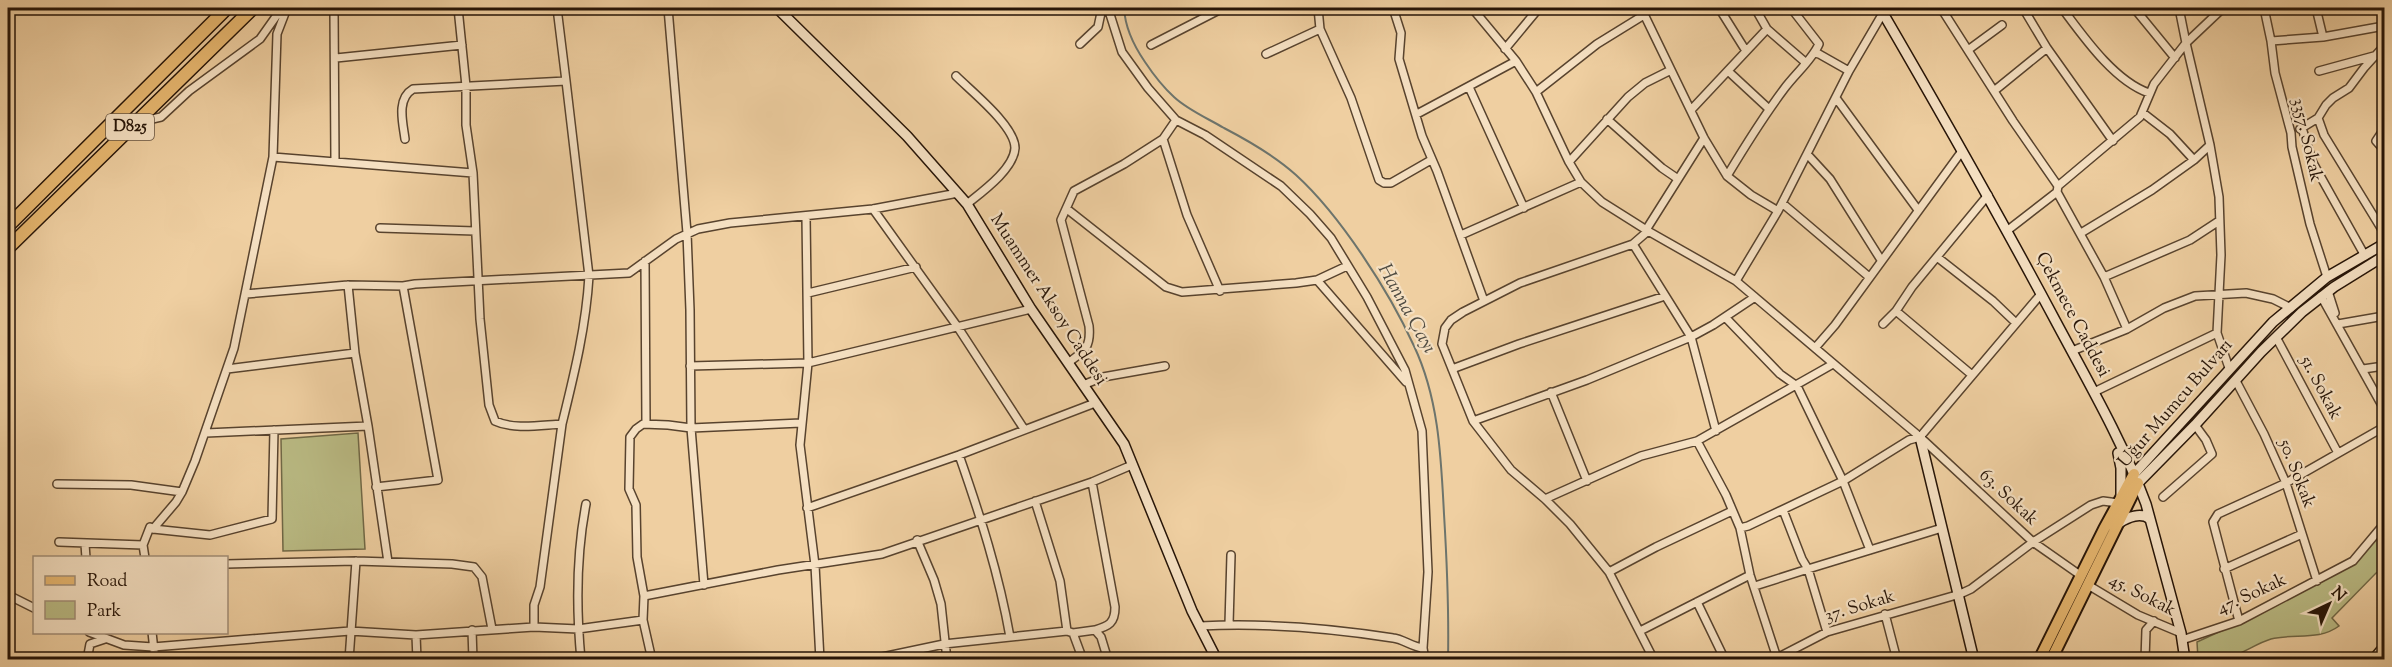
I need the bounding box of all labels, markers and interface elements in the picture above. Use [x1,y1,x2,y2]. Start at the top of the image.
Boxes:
street label: 3357. Sokak [2284,95,2328,185]
road number: D825 [106,114,154,140]
street label: Muammer Aksoy Caddesi [983,209,1113,391]
street label: Çekmece Caddesi [2028,248,2116,382]
water label: Hanna Çayı [1369,259,1443,359]
street label: Uğur Mumcu Bulvarı [2112,334,2240,474]
street label: 51. Sokak [2292,351,2348,425]
street label: 50. Sokak [2271,435,2321,512]
street label: 63. Sokak [1972,464,2044,533]
legend [33,556,228,634]
street label: 47. Sokak [2213,567,2291,622]
street label: 45. Sokak [2104,568,2180,624]
text: Road [87,569,127,595]
north arrow [2299,574,2359,634]
text: N [2325,582,2350,608]
street label: 37. Sokak [1822,584,1899,630]
text: Park [87,599,122,625]

